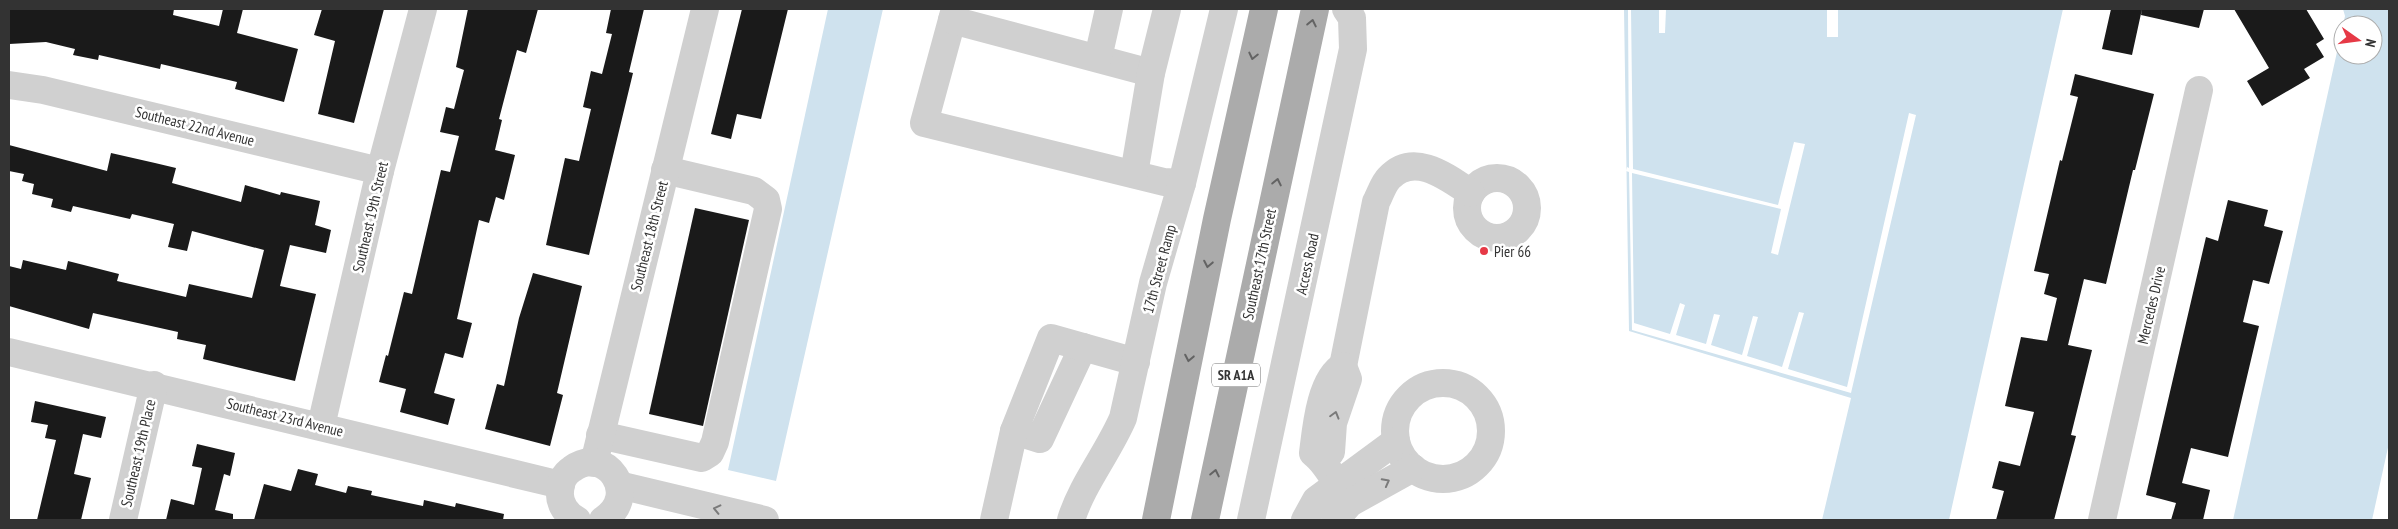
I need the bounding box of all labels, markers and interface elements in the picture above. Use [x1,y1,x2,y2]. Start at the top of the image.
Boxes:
north arrow [2333,15,2383,65]
one-way arrow [1306,19,1316,28]
text: N [2361,37,2380,49]
one-way arrow [1248,52,1259,61]
street label: Southeast 22nd Avenue [134,102,256,150]
street label: Southeast 19th Street [348,160,392,274]
one-way arrow [1271,177,1282,186]
street label: Southeast 18th Street [626,179,672,293]
street label: Southeast 17th Street [1238,207,1280,321]
street label: 17th Street Ramp [1138,223,1180,315]
street label: Access Road [1291,232,1323,296]
place label: Pier 66 [1494,242,1531,261]
marker: Pier 66 [1478,245,1490,257]
one-way arrow [1203,260,1213,269]
street label: Mercedes Drive [2133,264,2169,346]
one-way arrow [1184,353,1194,362]
road number: SR A1A [1212,364,1260,386]
street label: Southeast 23rd Avenue [225,393,345,441]
street label: Southeast 19th Place [116,397,160,509]
one-way arrow [1329,411,1340,420]
one-way arrow [1210,468,1220,477]
one-way arrow [1381,478,1390,488]
one-way arrow [713,504,722,515]

